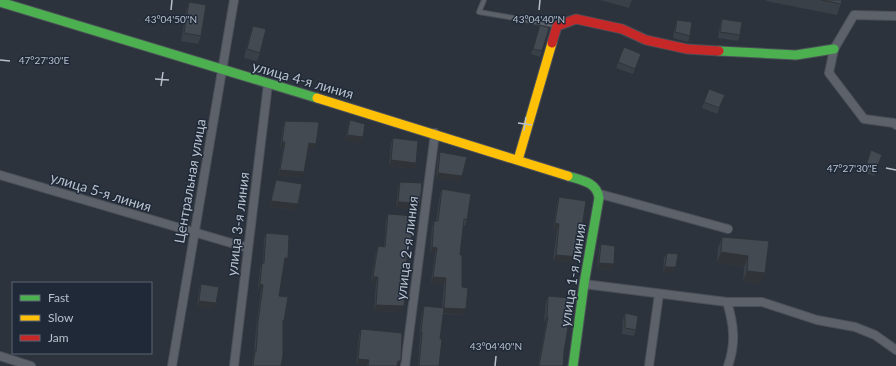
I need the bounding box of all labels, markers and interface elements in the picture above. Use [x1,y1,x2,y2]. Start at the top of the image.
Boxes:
text: 43°04'50"N [145,13,197,25]
text: 43°04'40"N [513,13,565,25]
text: 47°27'30"E [19,54,69,66]
street label: улица 4-я линия [250,57,356,102]
street label: Центральная улица [170,117,209,244]
text: 47°27'30"E [827,162,877,174]
street label: улица 5-я линия [49,168,154,215]
street label: улица 3-я линия [223,171,252,277]
street label: улица 2-я линия [392,195,421,301]
street label: улица 1-я линия [556,222,589,328]
legend [12,282,152,354]
text: Fast [48,290,70,305]
text: Slow [48,310,74,325]
text: Jam [48,330,69,345]
text: 43°04'40"N [470,340,522,352]

